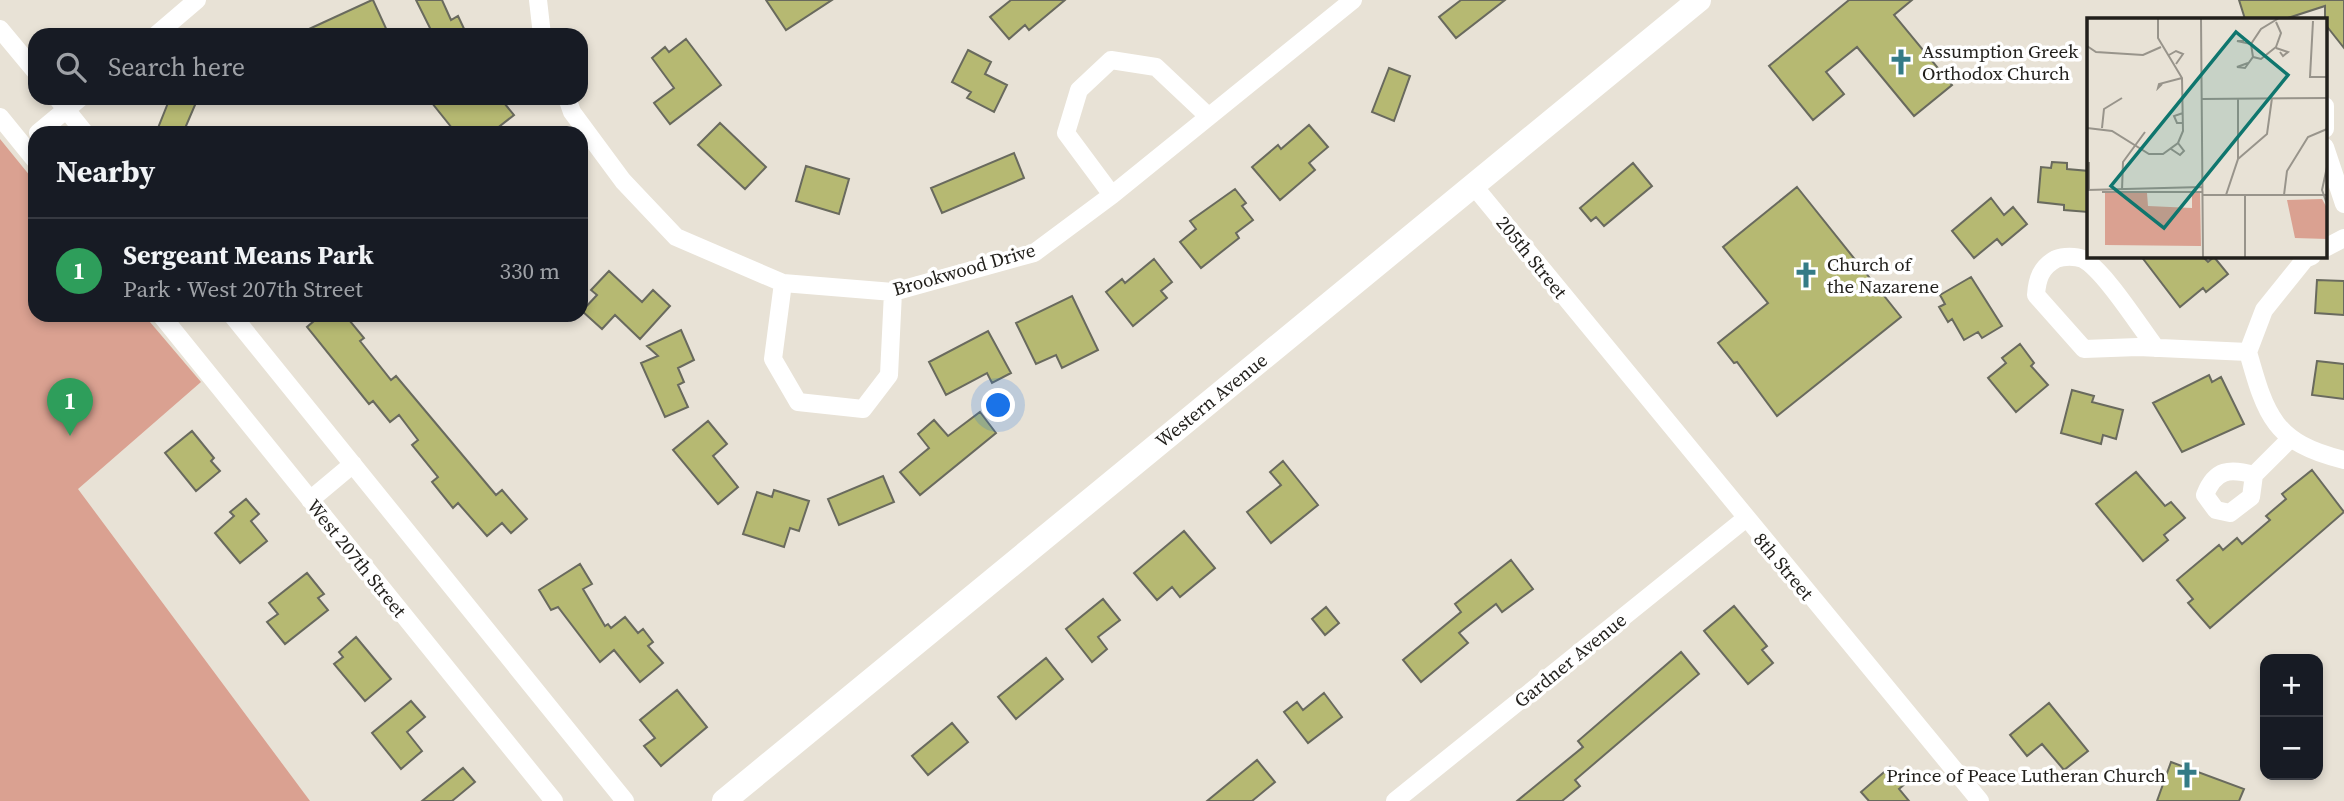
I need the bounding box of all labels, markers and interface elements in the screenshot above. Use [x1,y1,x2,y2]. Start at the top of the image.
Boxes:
inset map [2087,18,2326,257]
search box [28,28,588,105]
place label: Assumption Greek Orthodox Church [1922,38,2079,86]
church icon: Assumption Greek Orthodox Church [1886,47,1916,77]
icon: search [52,48,90,86]
text: Search here [108,49,245,85]
text: Nearby [56,151,155,192]
street label: 205th Street [1491,210,1574,305]
street label: Brookwood Drive [890,236,1038,302]
text: Sergeant Means Park [123,237,373,273]
place label: Church of the Nazarene [1827,251,1939,299]
text: 1 [73,255,85,287]
text: 330 m [499,255,560,287]
church icon: Church of the Nazarene [1791,260,1821,290]
text: Park · West 207th Street [123,273,363,305]
street label: Western Avenue [1150,347,1272,453]
pin: 1 [47,378,93,436]
your location [981,388,1015,422]
street label: West 207th Street [301,493,413,623]
street label: 8th Street [1748,527,1820,606]
street label: Gardner Avenue [1509,607,1631,713]
map controls [2260,654,2323,780]
button: + [2260,654,2323,717]
button: − [2260,717,2323,780]
church icon: Prince of Peace Lutheran Church [2172,760,2202,790]
place label: Prince of Peace Lutheran Church [1886,762,2166,788]

